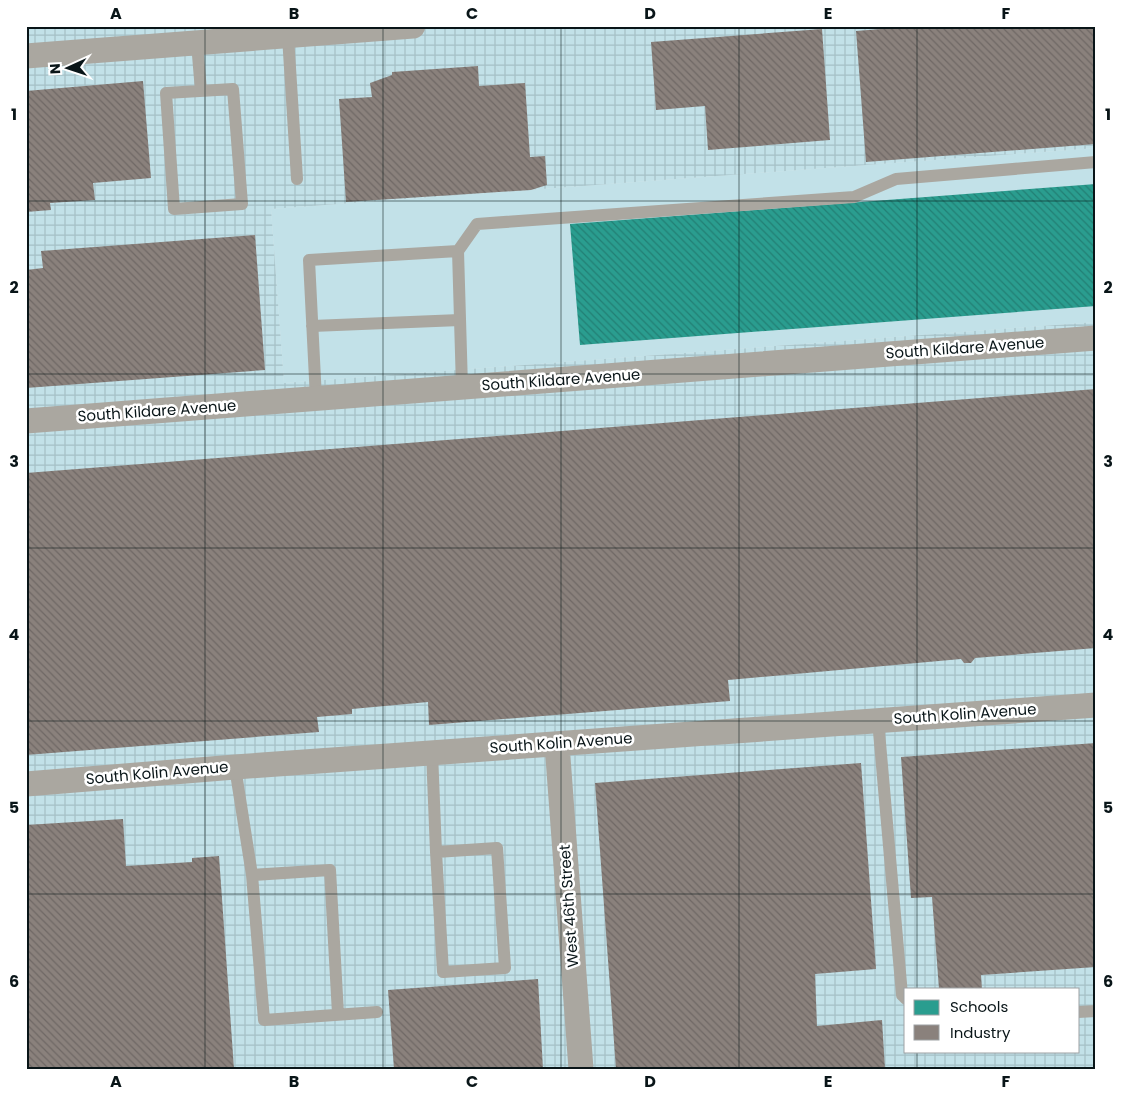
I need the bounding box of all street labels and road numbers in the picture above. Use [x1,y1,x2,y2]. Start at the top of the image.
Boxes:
street label: South Kildare Avenue [885,331,1045,364]
street label: South Kildare Avenue [481,363,641,396]
street label: South Kildare Avenue [77,394,237,427]
street label: South Kolin Avenue [893,698,1037,729]
street label: South Kolin Avenue [489,727,633,758]
street label: South Kolin Avenue [85,756,229,789]
street label: West 46th Street [554,844,583,968]

